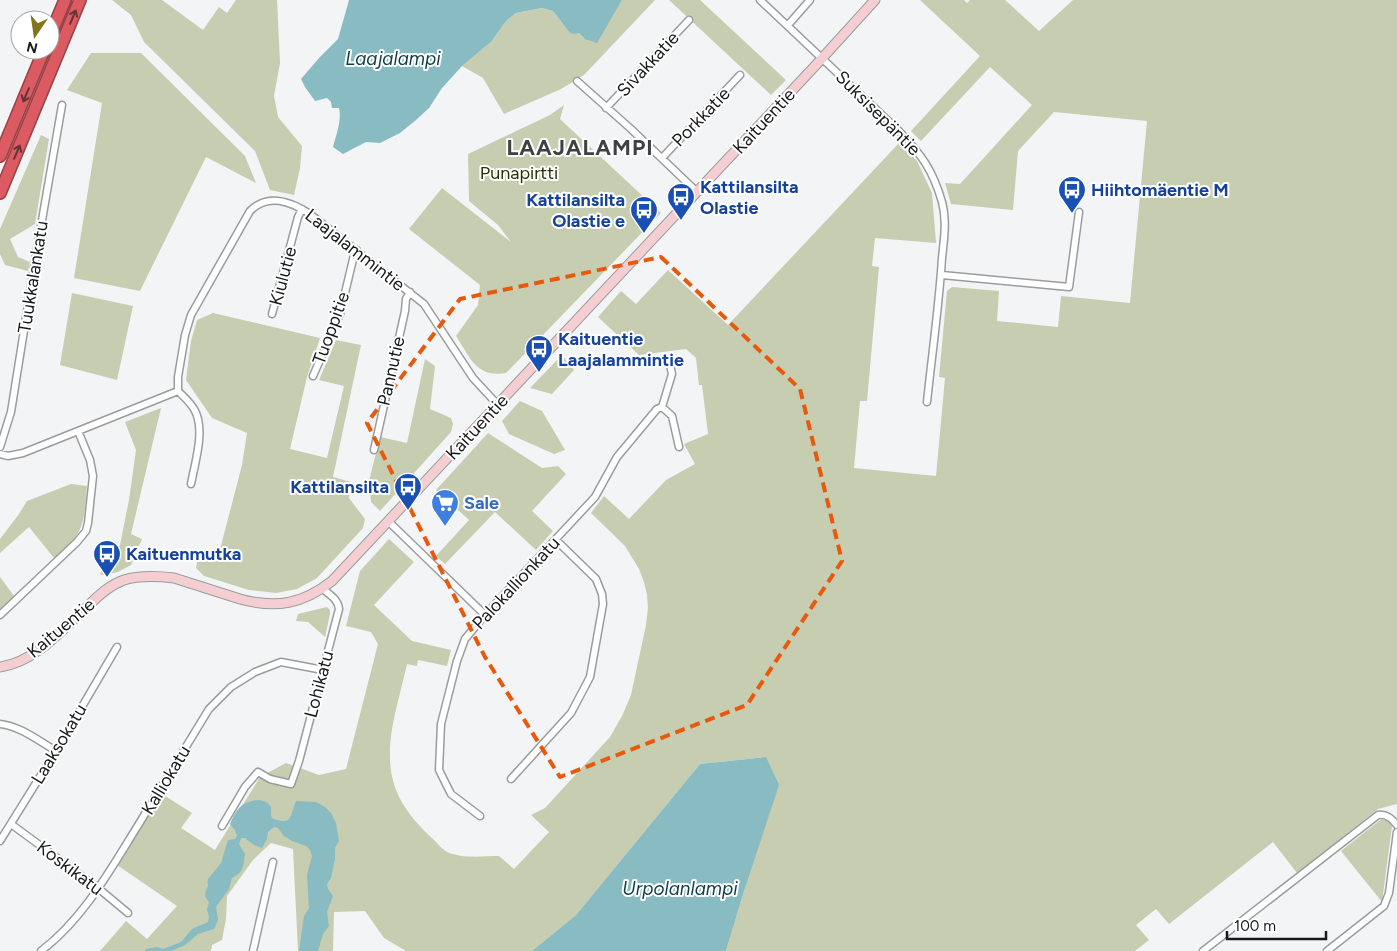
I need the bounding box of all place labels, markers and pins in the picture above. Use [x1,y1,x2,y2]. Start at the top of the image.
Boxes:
bus stop icon: Hiihtomäentie M [1057,175,1087,214]
place label: Kattilansilta Olastie [700,176,799,219]
place label: Hiihtomäentie M [1091,179,1229,201]
bus stop icon: Kattilansilta Olastie [666,182,696,221]
place label: Kattilansilta Olastie e [526,189,625,232]
bus stop icon: Kattilansilta Olastie e [629,195,659,234]
place label: Kaituentie Laajalammintie [558,328,684,371]
bus stop icon: Kaituentie Laajalammintie [524,334,554,373]
bus stop icon: Kattilansilta [393,472,423,511]
place label: Kattilansilta [290,476,389,498]
supermarket icon: Sale [430,488,460,527]
place label: Sale [464,492,499,514]
bus stop icon: Kaituenmutka [92,539,122,578]
place label: Kaituenmutka [126,543,241,565]

